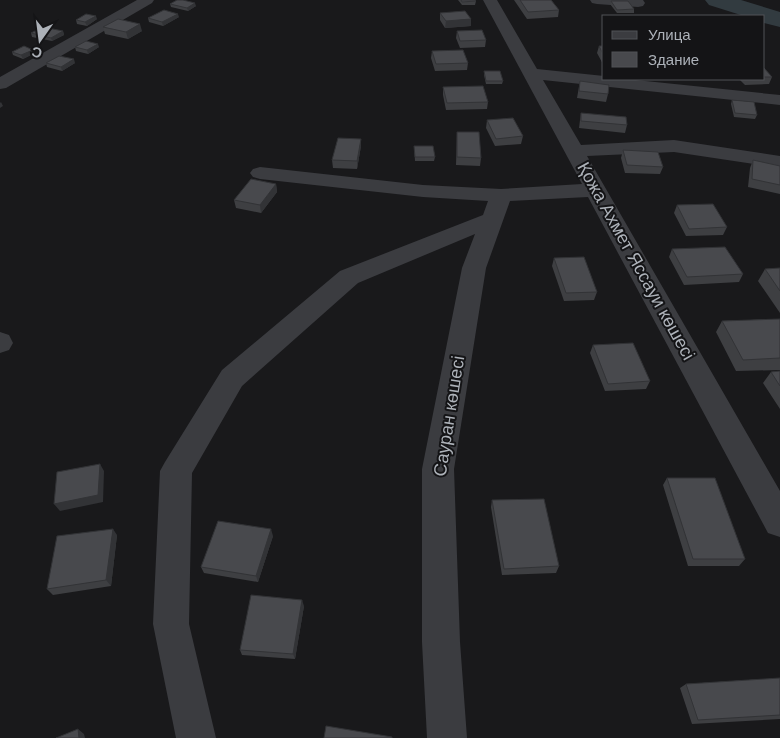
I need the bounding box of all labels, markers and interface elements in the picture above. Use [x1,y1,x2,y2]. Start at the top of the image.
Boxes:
north arrow [15,15,65,65]
legend [602,15,765,80]
text: Улица [648,25,691,45]
text: С [30,43,44,63]
text: Здание [648,50,699,70]
street label: Қожа Ахмет Яссауи көшесі [571,158,701,364]
street label: Сауран көшесі [428,354,470,478]

